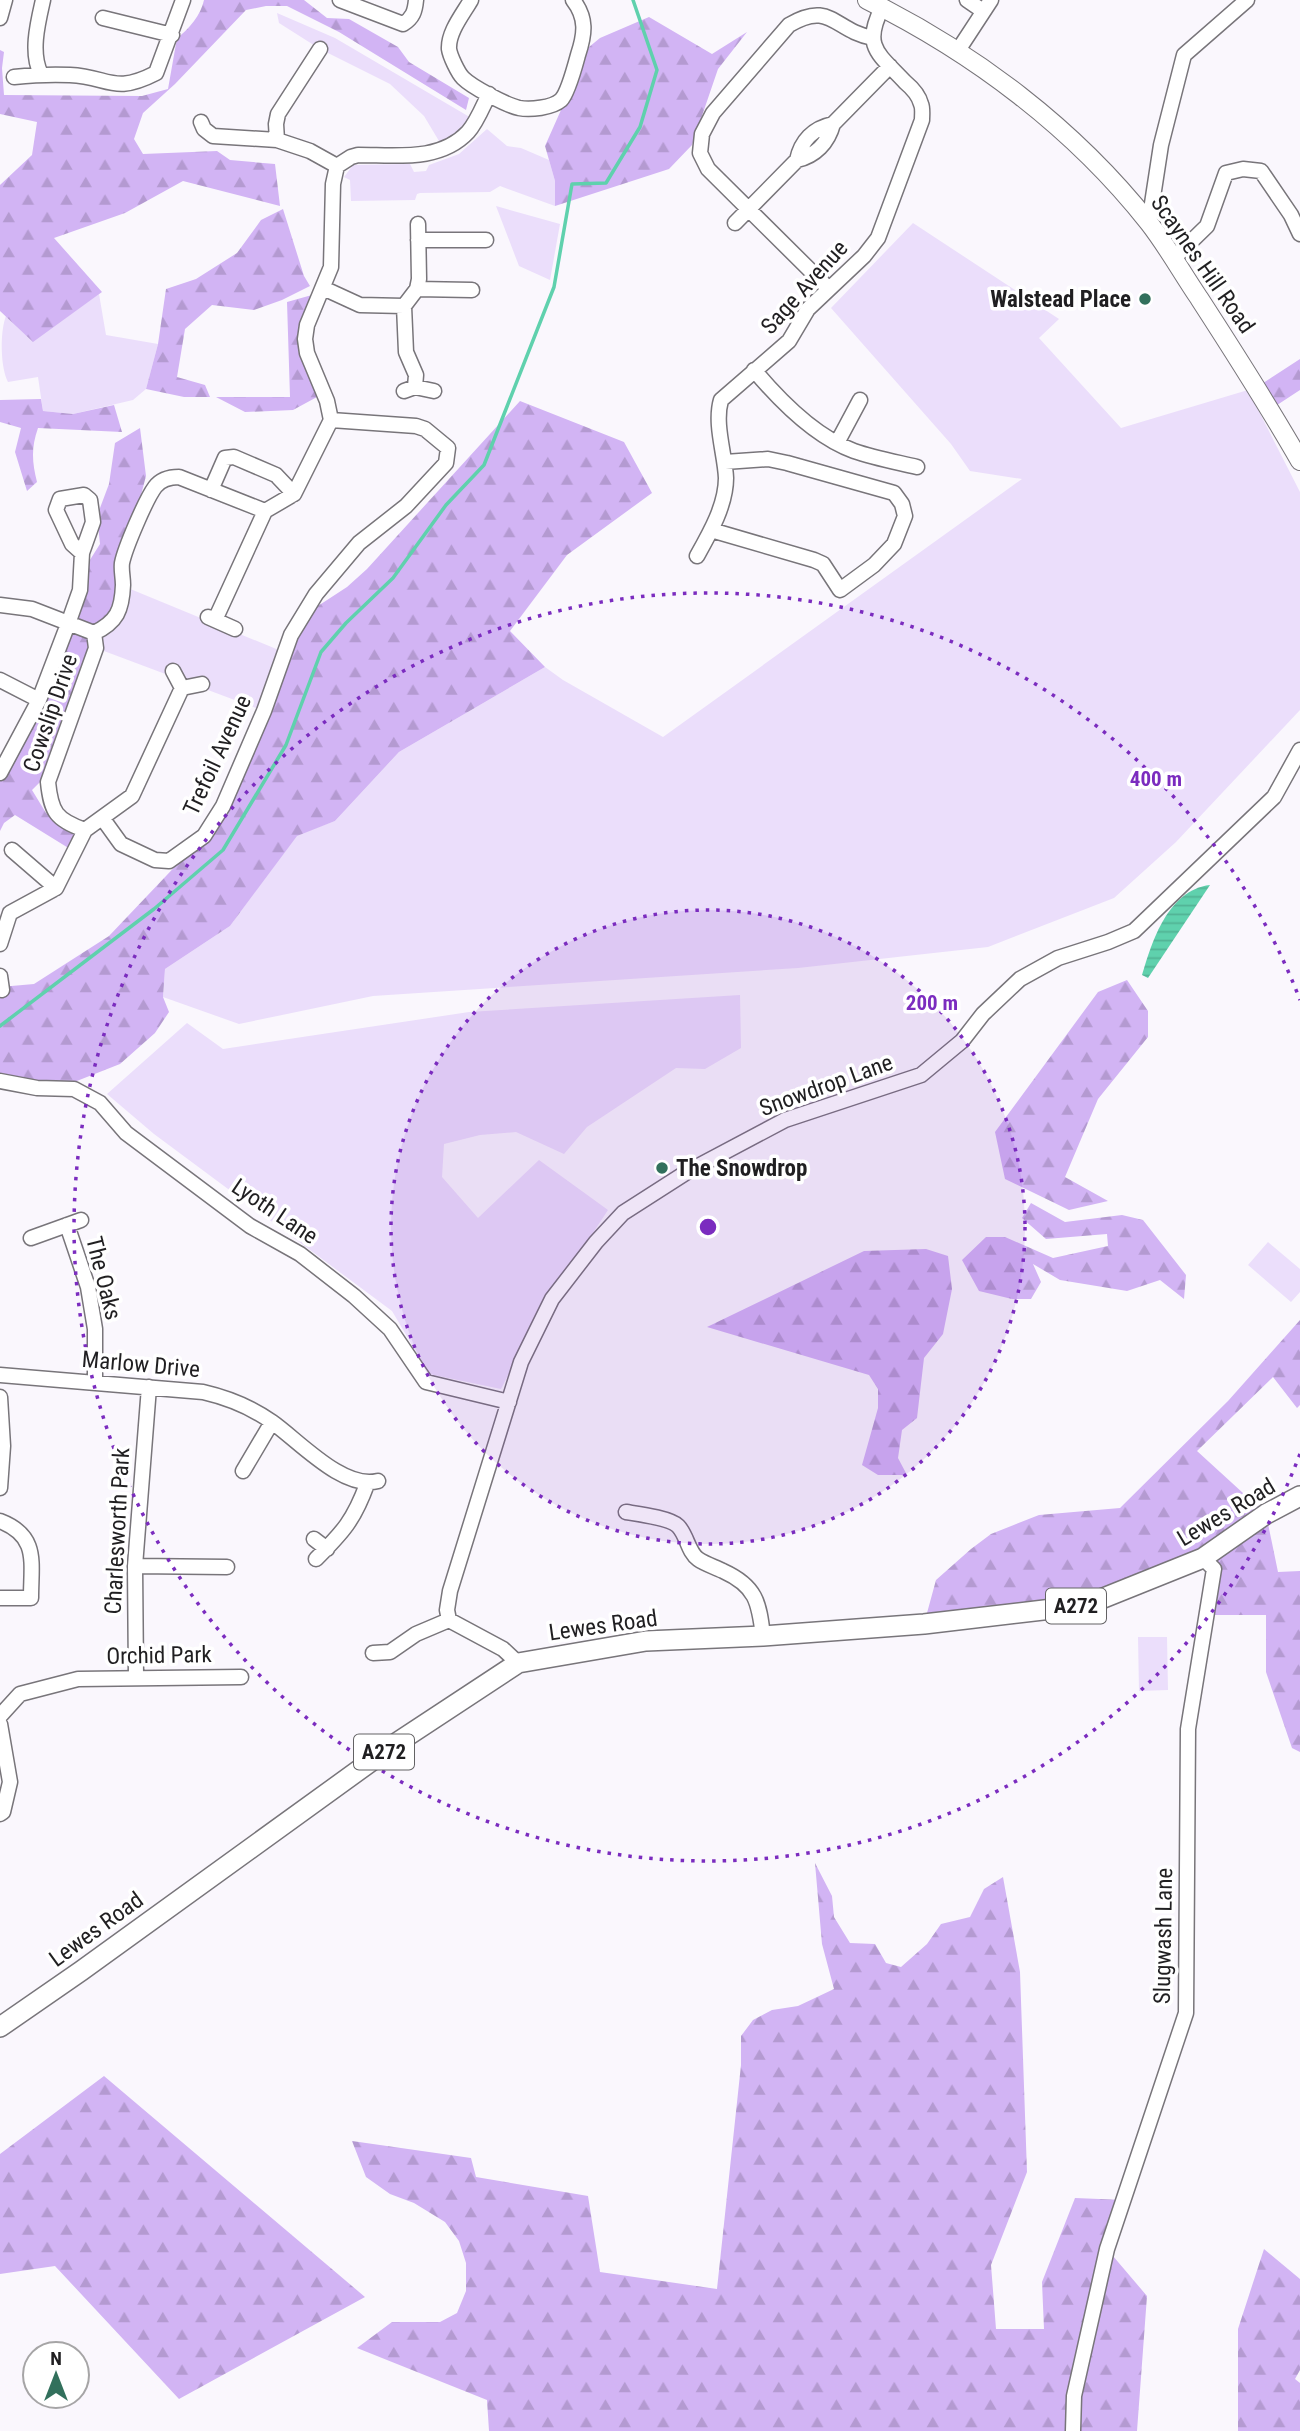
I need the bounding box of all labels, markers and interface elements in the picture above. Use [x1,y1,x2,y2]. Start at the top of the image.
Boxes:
street label: Scaynes Hill Road [1145,190,1260,338]
street label: Sage Avenue [755,235,853,340]
place label: Walstead Place [990,286,1131,313]
marker: Walstead Place [1137,291,1153,307]
street label: Cowslip Drive [18,651,83,776]
street label: Trefoil Avenue [178,691,257,820]
text: 400 m [1130,767,1182,791]
text: 200 m [906,991,958,1015]
street label: Snowdrop Lane [756,1049,896,1122]
place label: The Snowdrop [676,1155,807,1182]
marker: The Snowdrop [654,1160,670,1176]
street label: Lyoth Lane [227,1173,323,1250]
centre of rings [696,1215,720,1239]
street label: The Oaks [80,1234,127,1323]
street label: Marlow Drive [81,1346,201,1383]
street label: Charlesworth Park [100,1446,135,1615]
street label: Lewes Road [1172,1473,1280,1552]
road number: A272 [1046,1588,1106,1624]
street label: Lewes Road [547,1605,659,1646]
street label: Orchid Park [106,1641,213,1670]
road number: A272 [354,1734,414,1770]
street label: Slugwash Lane [1149,1868,1178,2004]
street label: Lewes Road [44,1886,148,1972]
north arrow [21,2340,91,2410]
text: N [50,2347,62,2370]

